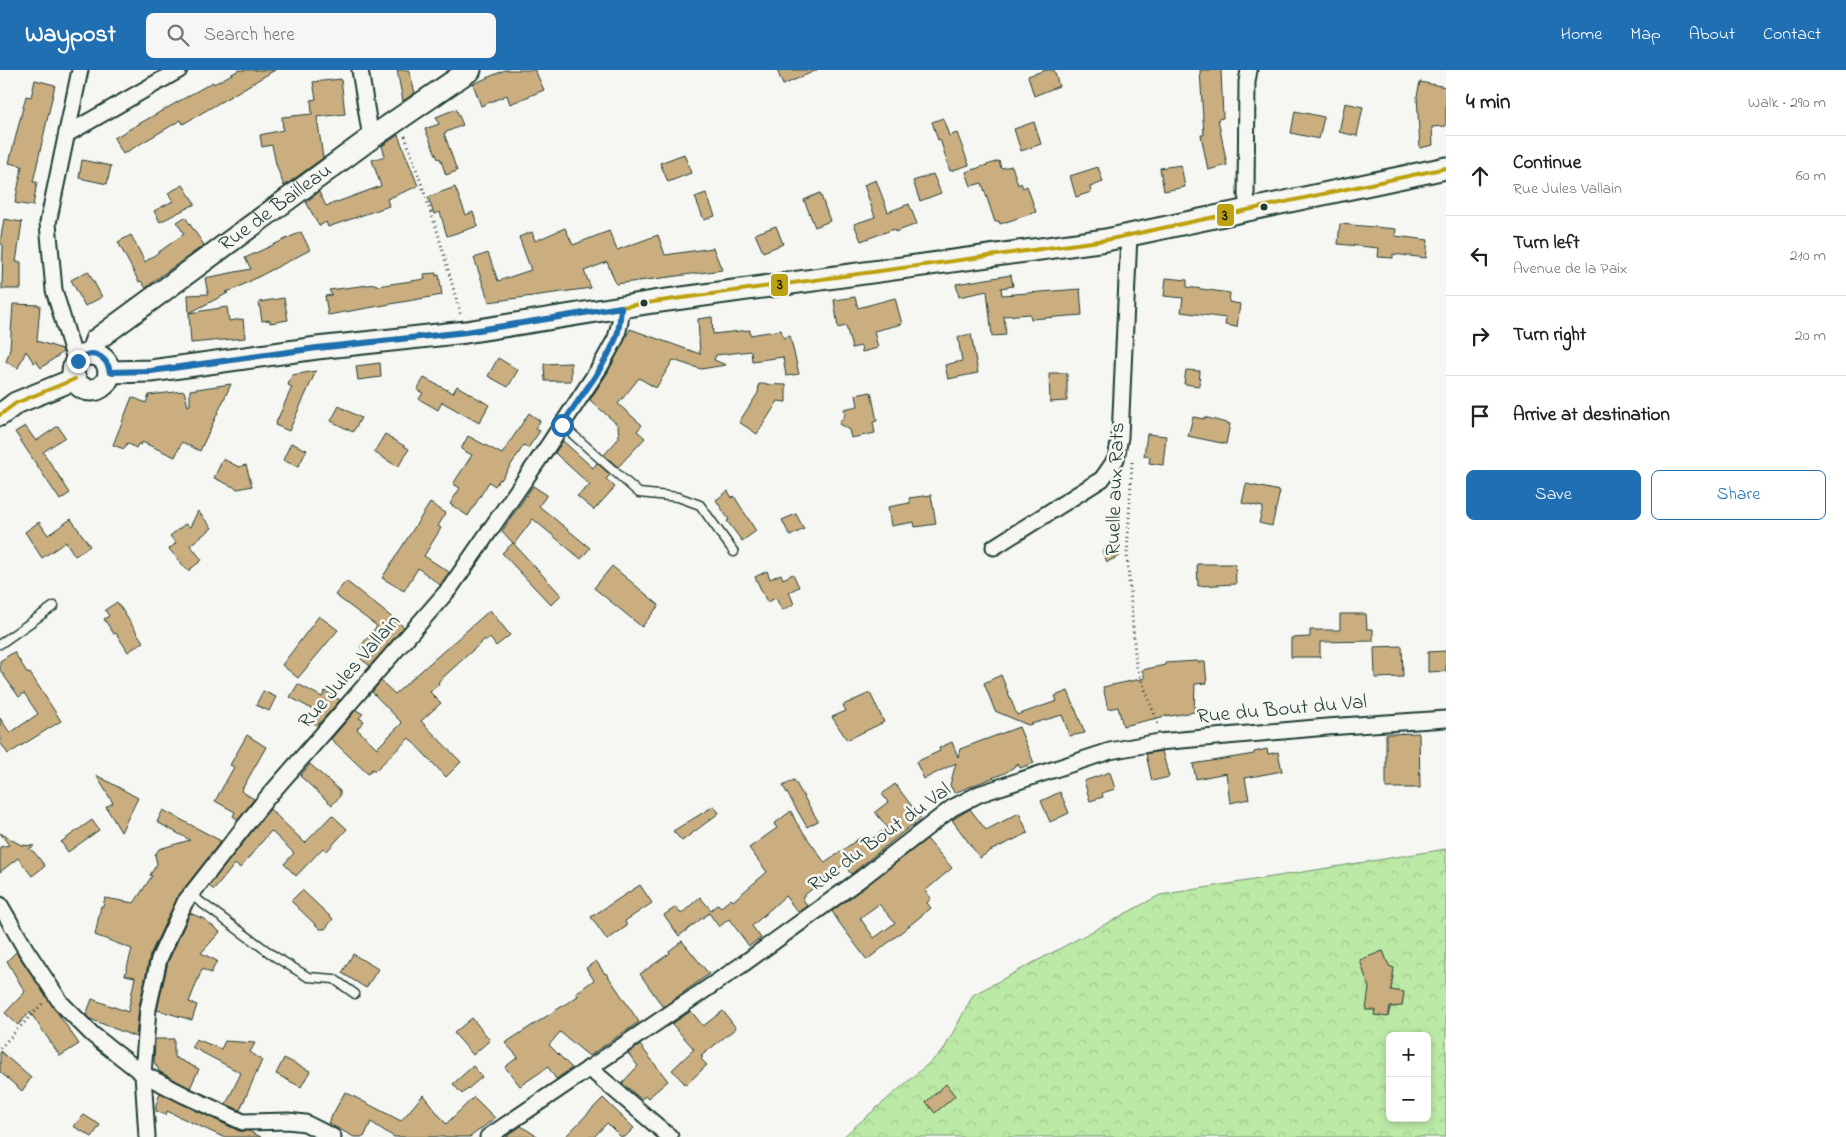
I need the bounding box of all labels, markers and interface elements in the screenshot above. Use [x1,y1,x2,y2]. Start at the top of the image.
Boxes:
search box [146,13,496,58]
text: Waypost [25,18,116,53]
icon: search [164,21,192,49]
text: Search here [204,22,295,49]
text: Home [1561,22,1602,48]
text: Map [1630,22,1661,48]
text: About [1689,22,1735,48]
text: Contact [1763,22,1821,48]
text: 4 min [1466,88,1510,118]
text: Walk · 290 m [1748,91,1826,115]
text: Continue [1513,150,1581,177]
street label: Rue de Bailleau [213,156,339,260]
icon: ahead [1466,162,1494,190]
text: 60 m [1796,164,1826,188]
text: Rue Jules Vallain [1513,177,1622,201]
unlabelled marker [1259,202,1269,212]
line badge: 3 [1216,203,1235,227]
text: 3 [1221,206,1228,227]
text: Turn left [1513,230,1580,257]
icon: left [1466,242,1494,270]
text: 210 m [1790,244,1826,268]
text: Avenue de la Paix [1513,257,1627,281]
line badge: 3 [770,273,789,297]
text: 3 [776,275,783,296]
unlabelled marker [639,298,649,308]
icon: right [1466,322,1494,350]
text: Turn right [1513,322,1586,349]
text: 20 m [1795,324,1826,348]
route end [67,350,90,373]
icon: arrive [1466,402,1494,430]
text: Arrive at destination [1513,402,1670,429]
route start [551,414,574,437]
street label: Ruelle aux Rats [1099,422,1133,556]
button: Save [1466,470,1641,520]
button: Share [1651,470,1826,520]
street label: Rue Jules Vallain [292,608,408,736]
street label: Rue du Bout du Val [1196,688,1368,732]
street label: Rue du Bout du Val [802,776,958,900]
map controls [1386,1032,1431,1122]
button: + [1386,1032,1431,1077]
button: − [1386,1077,1431,1122]

